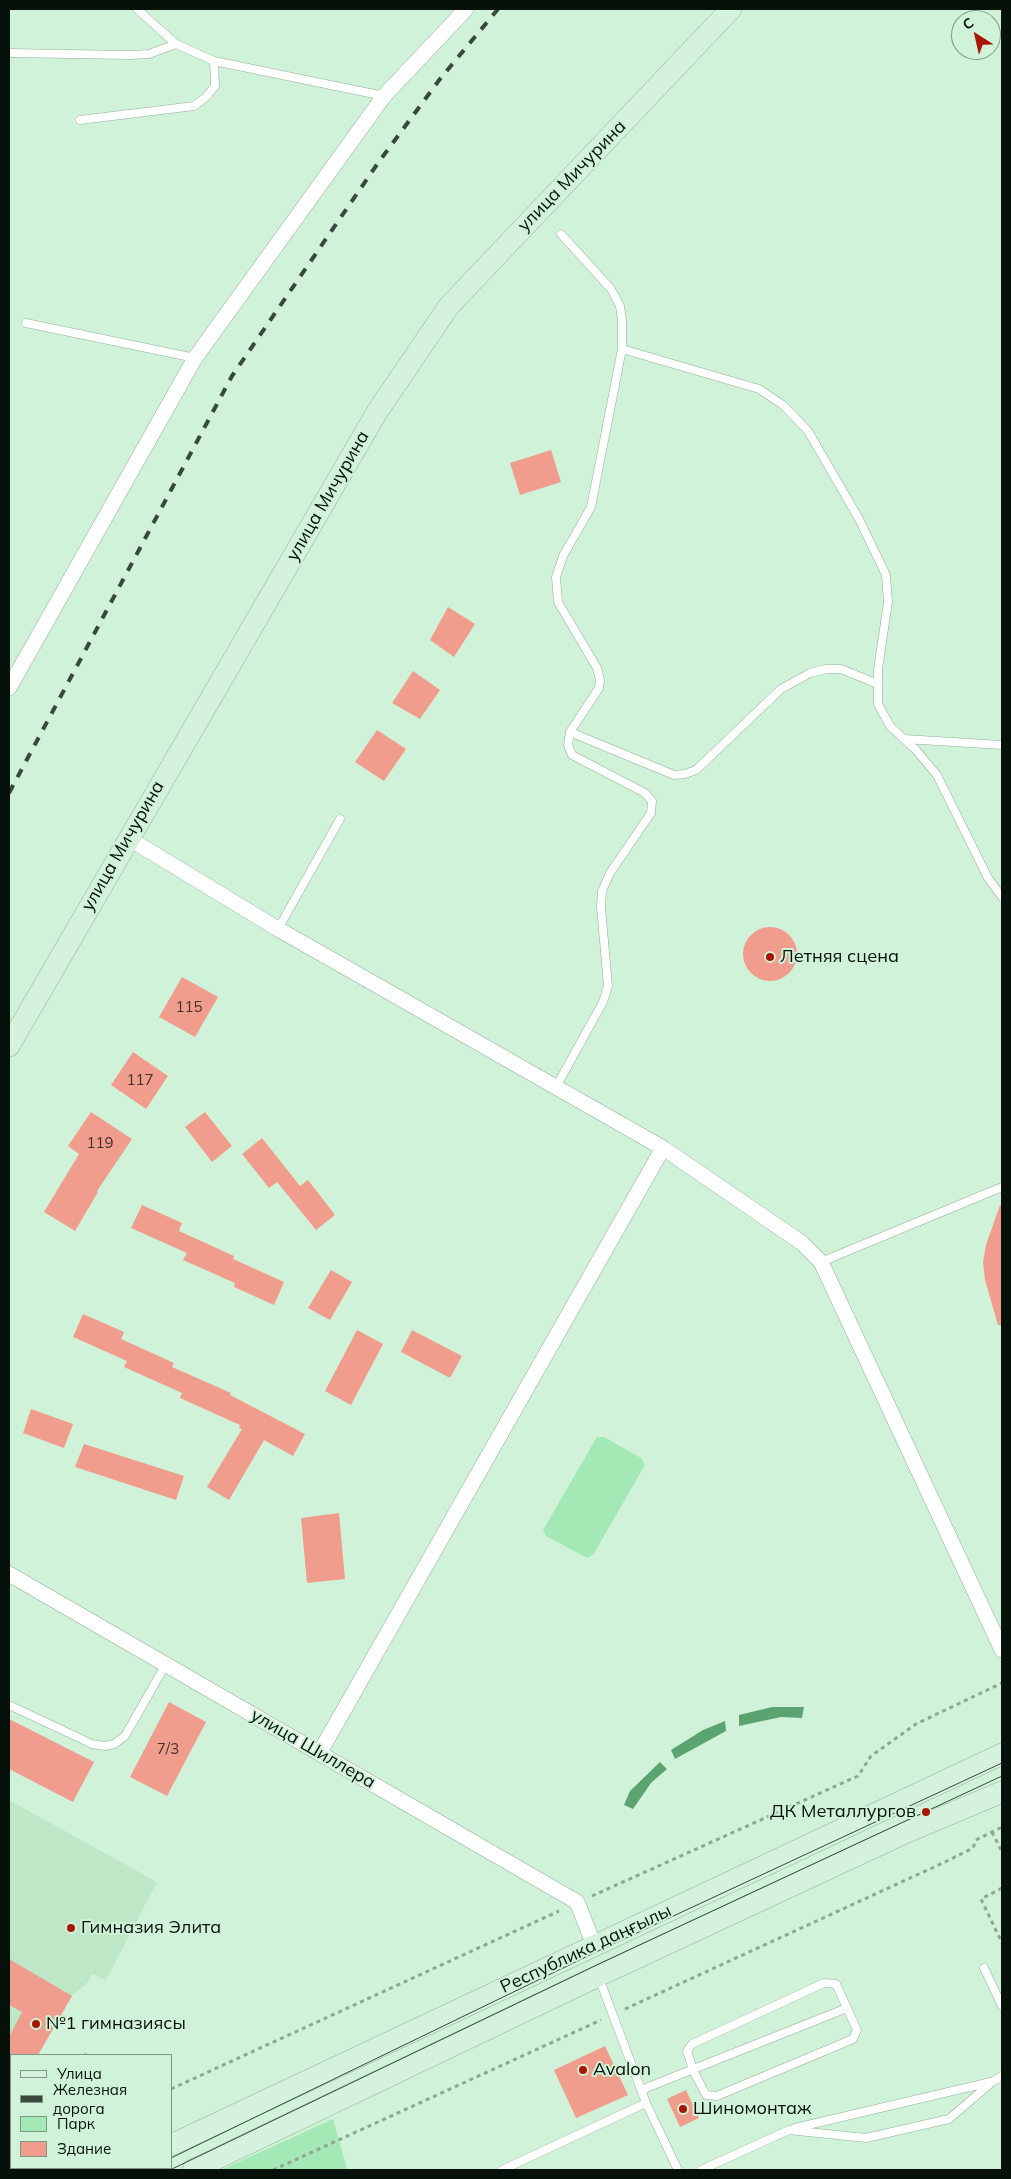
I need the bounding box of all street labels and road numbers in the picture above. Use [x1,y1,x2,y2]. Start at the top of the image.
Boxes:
street label: улица Мичурина [513,116,631,236]
street label: улица Мичурина [282,427,374,565]
street label: улица Мичурина [77,777,169,915]
street label: улица Шиллера [247,1705,379,1793]
street label: Республика даңғылы [497,1900,675,1998]

